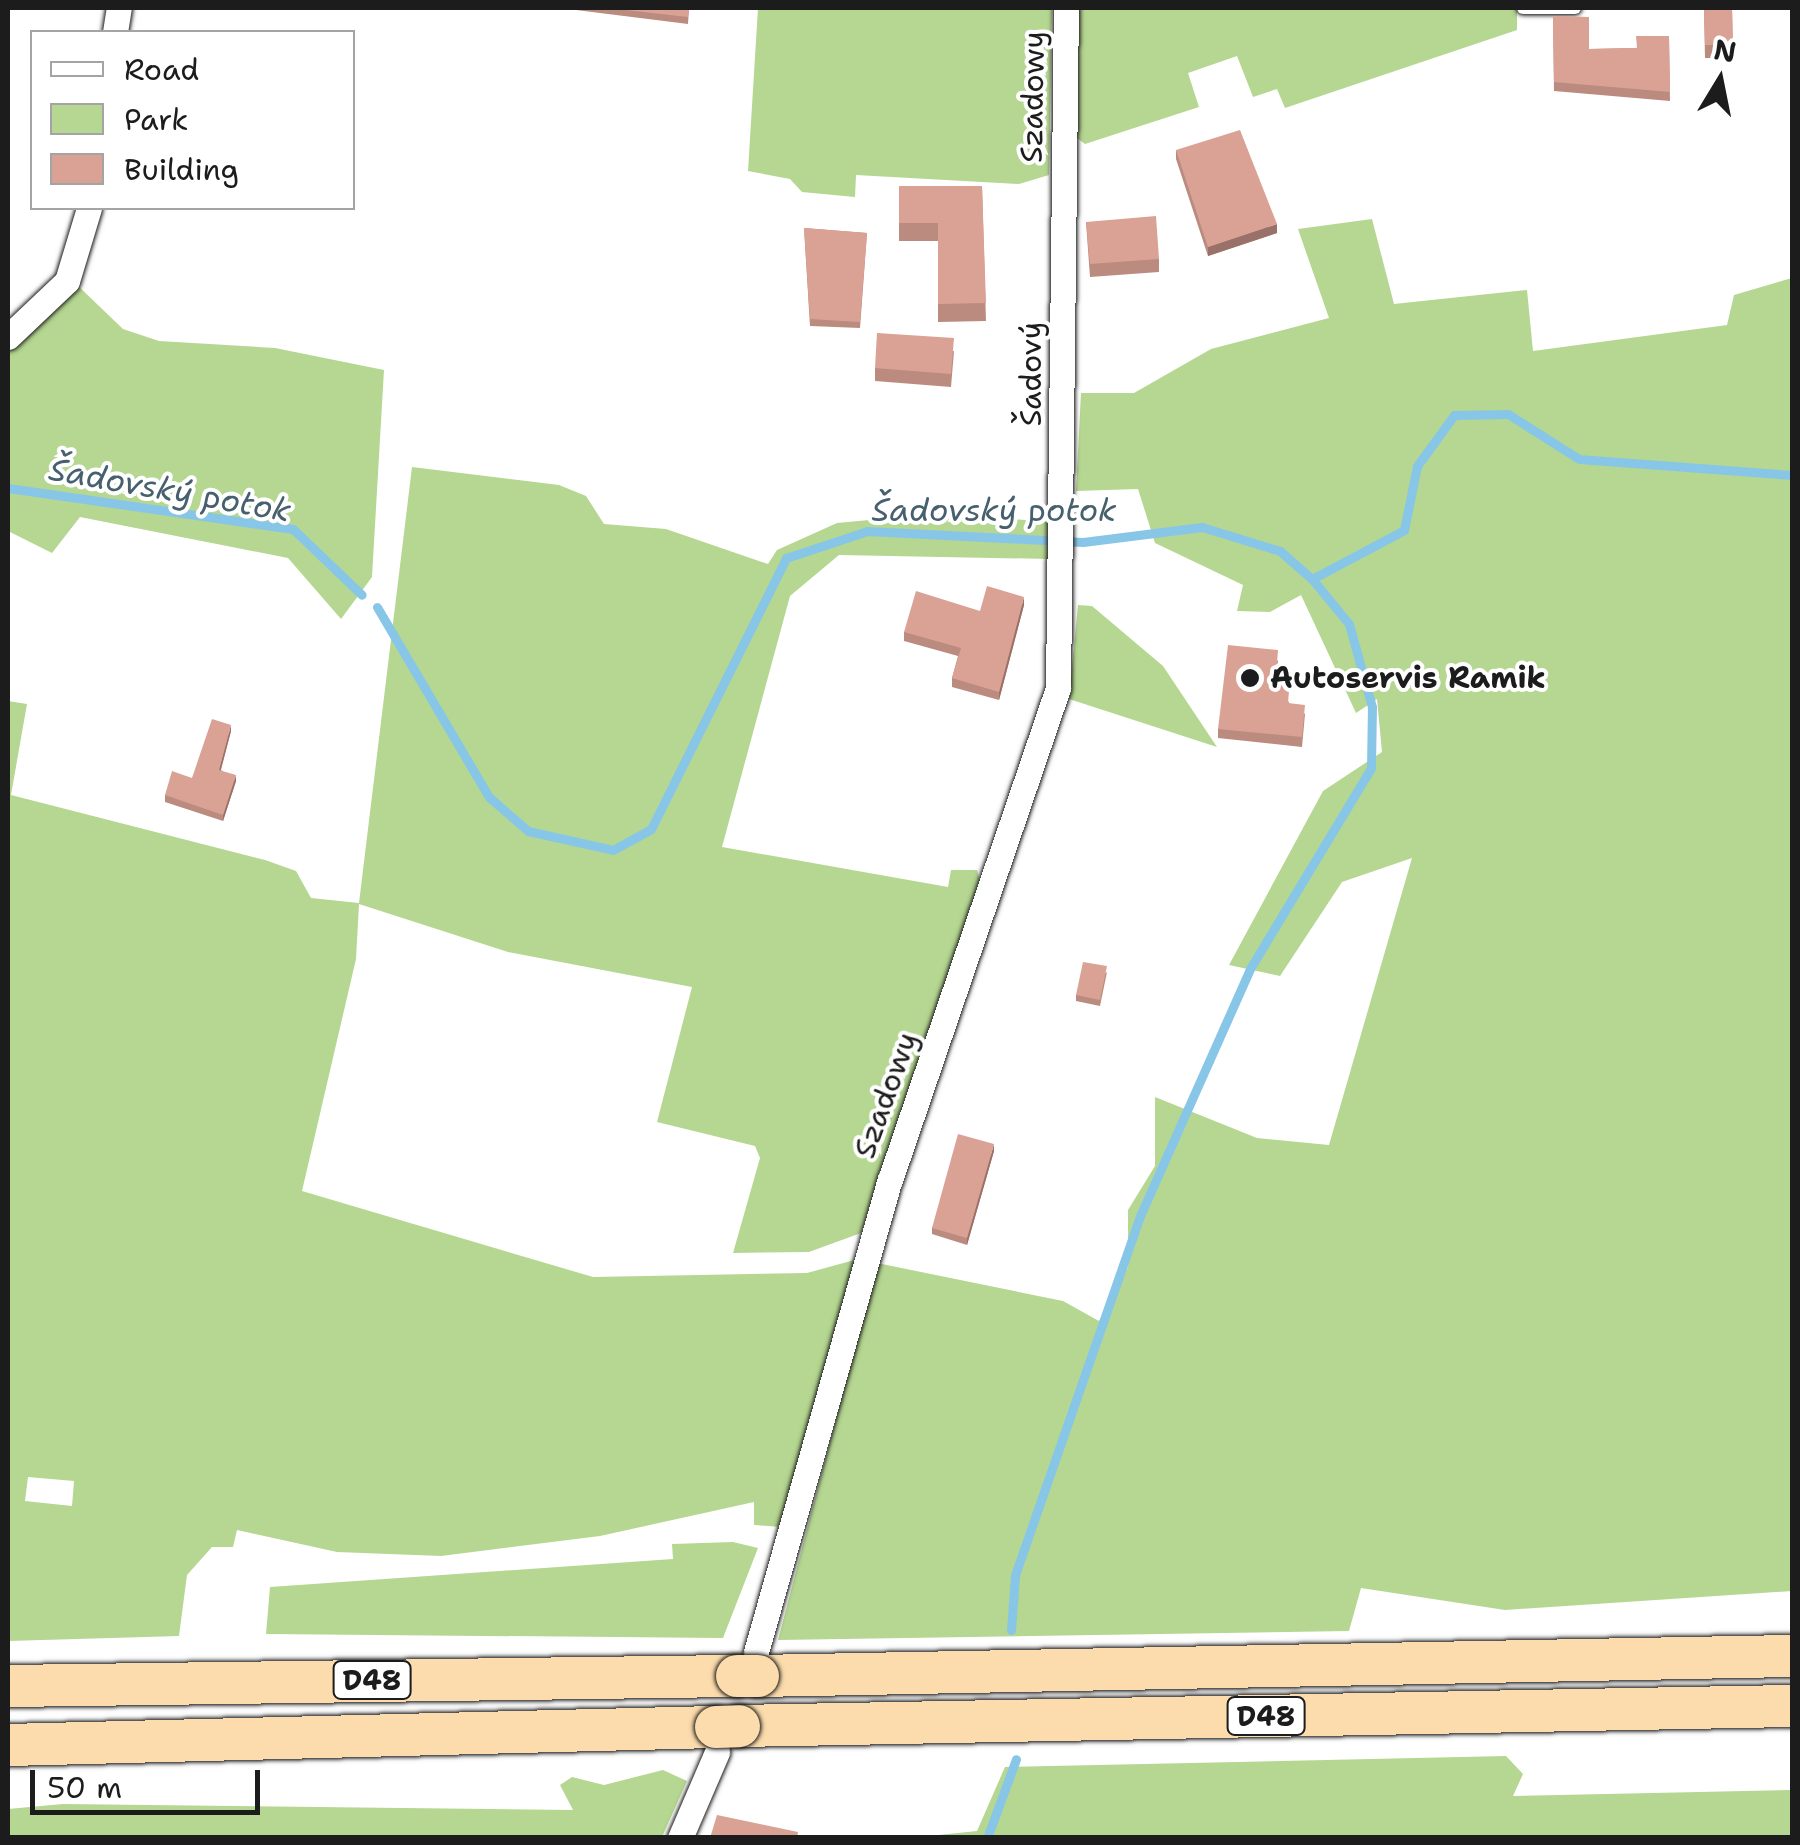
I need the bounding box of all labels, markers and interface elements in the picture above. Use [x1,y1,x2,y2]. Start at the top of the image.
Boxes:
legend [30,30,355,210]
north arrow [1670,30,1770,130]
text: N [1711,30,1739,71]
street label: Szadowy [1014,31,1052,163]
text: Road [124,49,199,90]
text: Park [124,99,188,140]
text: Building [124,149,239,190]
street label: Šadový [1013,322,1049,426]
water label: Šadovský potok [46,450,294,530]
water label: Šadovský potok [871,491,1117,529]
place label: Autoservis Ramik [1270,660,1546,696]
marker: Autoservis Ramik [1239,667,1261,689]
street label: Szadowy [847,1027,925,1163]
road number: D48 [332,1657,412,1703]
road number: D48 [1226,1693,1306,1739]
scale bar [35,1750,265,1812]
text: 50 m [47,1767,122,1808]

